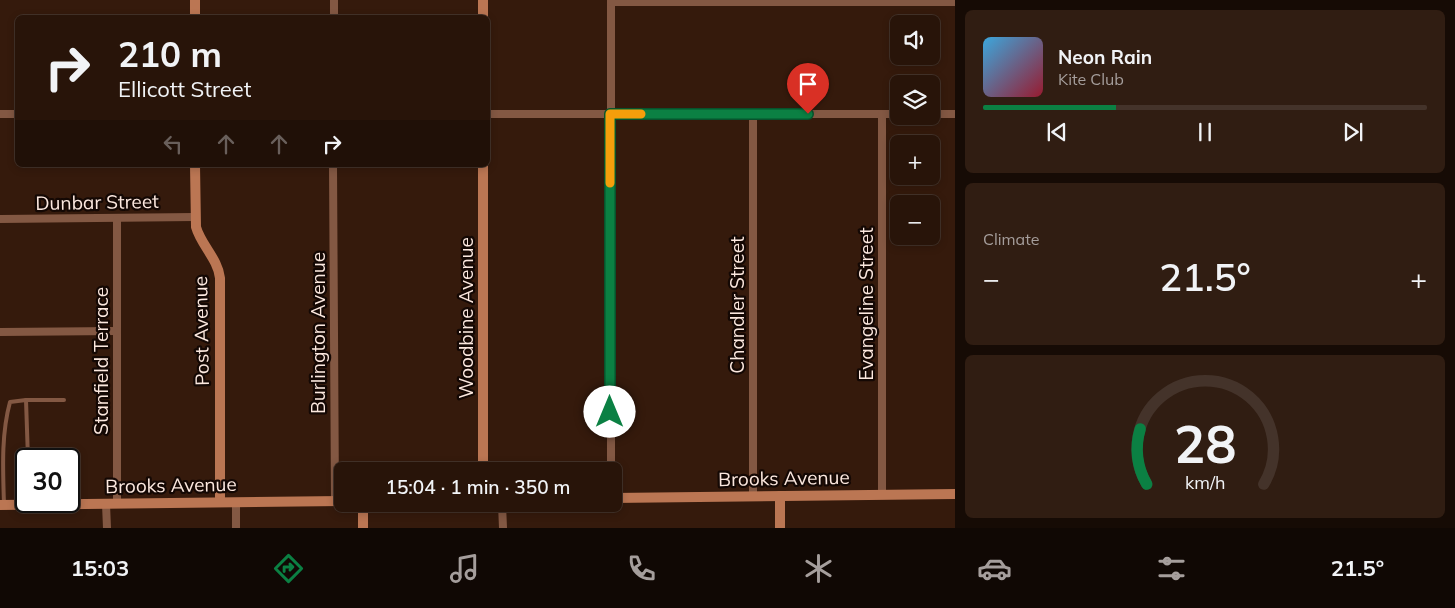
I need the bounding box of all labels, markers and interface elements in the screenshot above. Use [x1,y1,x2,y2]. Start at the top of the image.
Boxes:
map controls [890,15,940,245]
button: sound [890,15,940,65]
text: 210 m [118,32,222,76]
icon: right [35,35,100,100]
text: Neon Rain [1058,45,1152,69]
pin [787,63,829,114]
text: Kite Club [1058,69,1124,89]
icon: arrive [794,70,822,98]
text: Ellicott Street [118,75,251,103]
button: layers [890,75,940,125]
icon: previous [1043,118,1071,146]
icon: pause [1191,118,1219,146]
icon: next [1339,118,1367,146]
icon: left [159,130,187,158]
icon: ahead [212,130,240,158]
icon: ahead [265,130,293,158]
icon: right [318,130,346,158]
button: + [890,135,940,185]
street label: Dunbar Street [35,189,159,215]
button: − [890,195,940,245]
street label: Evangeline Street [854,227,878,381]
text: Climate [983,229,1039,249]
street label: Chandler Street [725,236,749,374]
street label: Woodbine Avenue [454,237,478,399]
street label: Burlington Avenue [306,252,330,414]
text: 21.5° [1159,253,1251,301]
text: − [983,261,1000,296]
text: + [1410,261,1427,296]
street label: Post Avenue [188,276,214,386]
street label: Stanfield Terrace [89,287,113,435]
position arrow [583,385,635,437]
text: 28 [1174,411,1236,476]
speed limit sign: 30 [15,448,80,513]
street label: Brooks Avenue [718,465,850,491]
text: km/h [1185,471,1225,493]
street label: Brooks Avenue [105,472,237,498]
text: 15:04 · 1 min · 350 m [385,475,571,499]
icon: directions [271,551,306,586]
icon: music [447,551,482,586]
icon: phone [624,551,659,586]
icon: climate [801,551,836,586]
icon: car [977,551,1012,586]
icon: filters [1154,551,1189,586]
text: 15:03 [71,554,129,582]
text: 21.5° [1331,554,1384,582]

